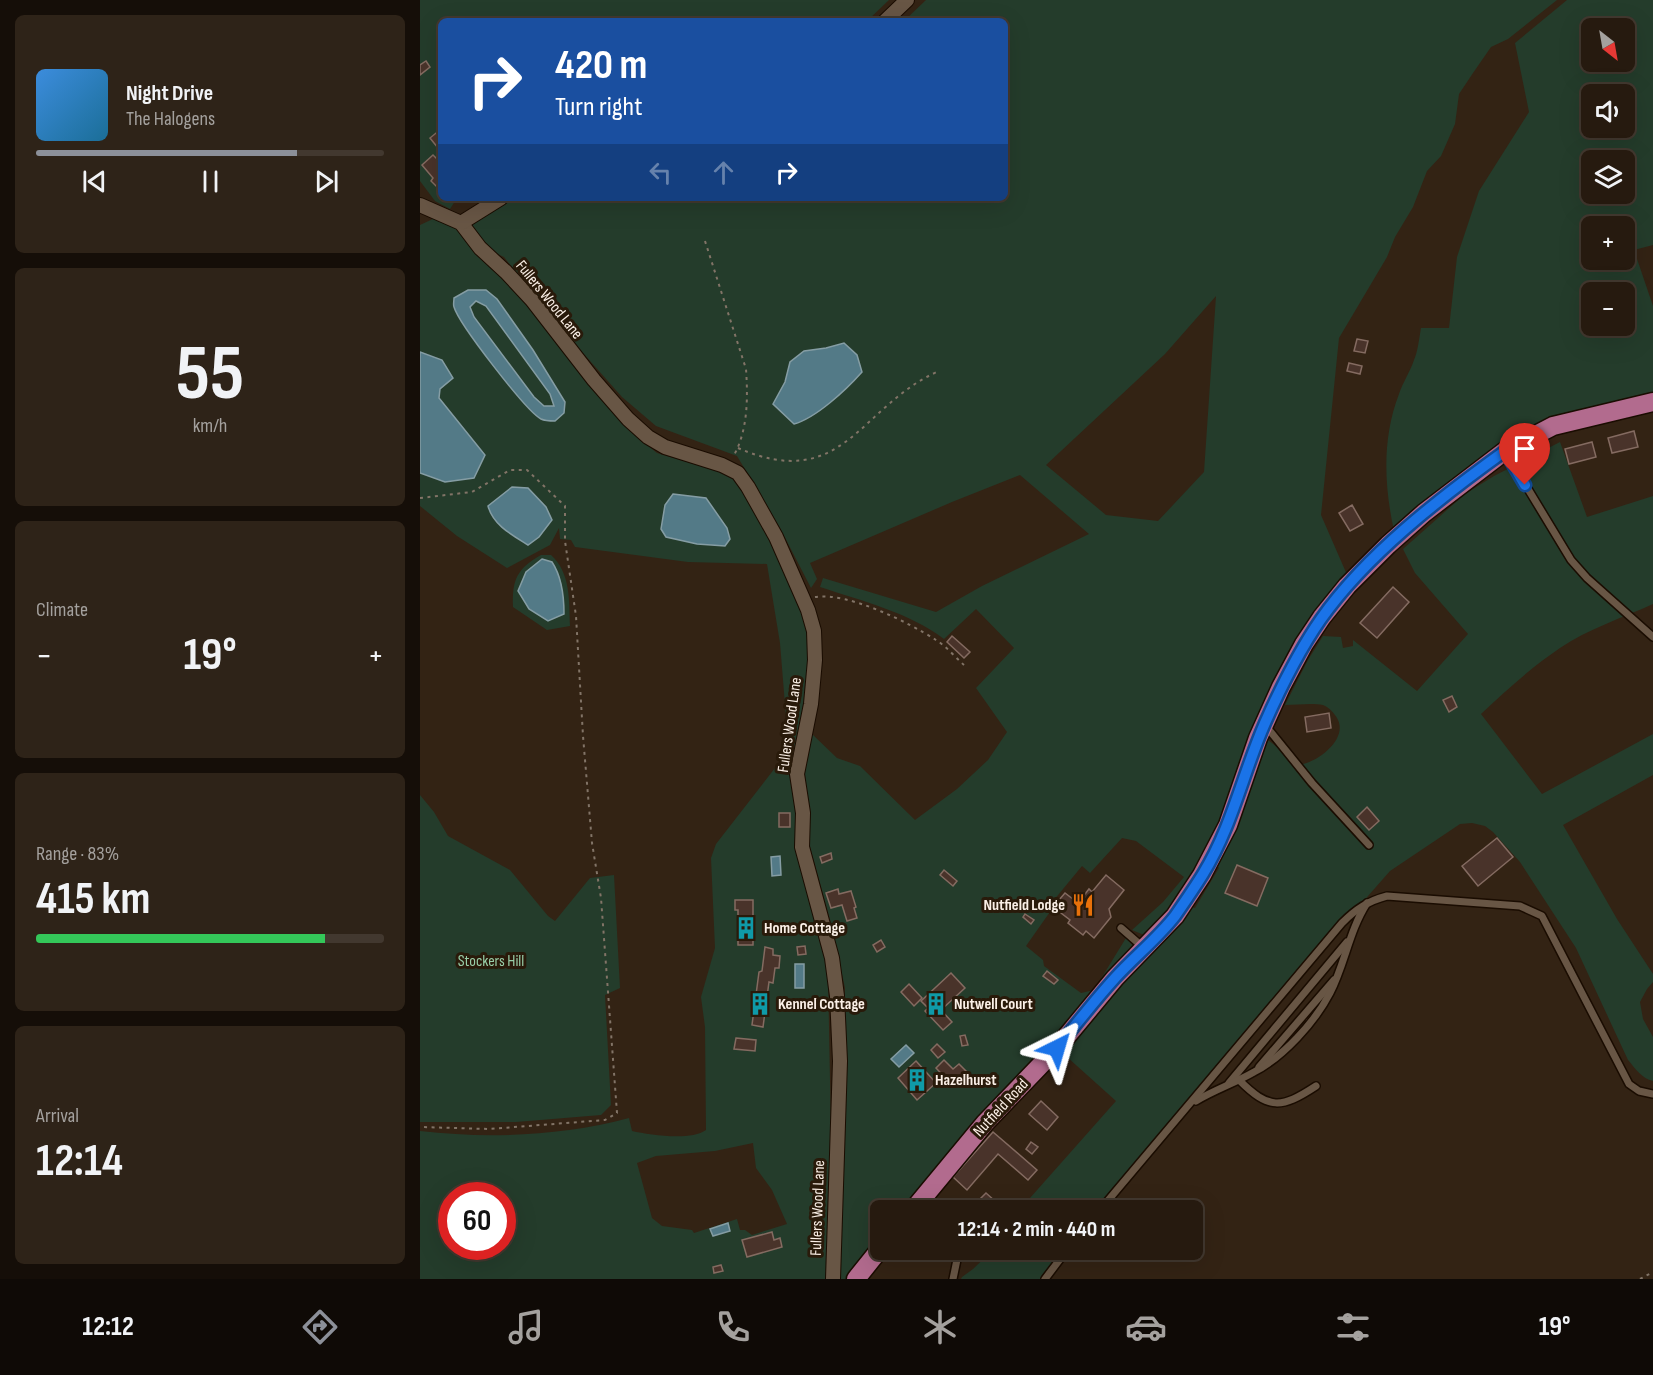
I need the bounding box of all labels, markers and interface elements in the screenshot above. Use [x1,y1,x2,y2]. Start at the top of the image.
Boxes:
north arrow [1581,18,1635,72]
map controls [1581,18,1635,336]
text: 420 m [555,40,647,91]
icon: right [456,42,534,120]
text: Night Drive [126,80,213,107]
button: sound [1581,84,1635,138]
text: Turn right [555,91,642,123]
text: The Halogens [126,107,215,131]
button: layers [1581,150,1635,204]
icon: left [644,156,677,189]
icon: ahead [707,156,740,189]
icon: right [770,156,803,189]
icon: previous [78,165,111,198]
icon: pause [194,165,227,198]
icon: next [310,165,343,198]
button: + [1581,216,1635,270]
street label: Fullers Wood Lane [511,257,587,343]
button: − [1581,282,1635,336]
text: 55 [176,328,244,421]
text: km/h [193,414,227,438]
pin [1499,423,1550,485]
icon: arrive [1508,432,1541,465]
text: Climate [36,598,88,622]
text: 19° [183,628,237,683]
text: − [36,636,52,676]
text: + [368,636,384,676]
street label: Fullers Wood Lane [774,676,806,774]
text: Range · 83% [36,842,119,866]
text: 415 km [36,872,150,927]
restaurant icon: Nutfield Lodge [1070,892,1096,918]
place label: Nutfield Lodge [983,896,1065,915]
building icon: Home Cottage [733,915,759,941]
place label: Home Cottage [764,919,845,938]
park label: Stockers Hill [458,952,524,971]
building icon: Kennel Cottage [747,991,773,1017]
building icon: Nutwell Court [923,991,949,1017]
place label: Kennel Cottage [778,995,865,1014]
place label: Nutwell Court [954,995,1033,1014]
position arrow [1025,1016,1089,1080]
building icon: Hazelhurst [904,1067,930,1093]
place label: Hazelhurst [935,1071,996,1090]
street label: Nutfield Road [969,1075,1033,1141]
text: Arrival [36,1104,79,1128]
text: 12:14 [36,1134,123,1189]
street label: Fullers Wood Lane [807,1160,829,1256]
speed limit sign: 60 [438,1182,516,1260]
text: 12:14 · 2 min · 440 m [958,1216,1115,1243]
icon: directions [299,1306,341,1348]
icon: music [505,1306,547,1348]
icon: phone [712,1306,754,1348]
icon: climate [919,1306,961,1348]
icon: car [1125,1306,1167,1348]
icon: filters [1332,1306,1374,1348]
text: 12:12 [82,1311,134,1343]
text: 19° [1539,1311,1571,1343]

